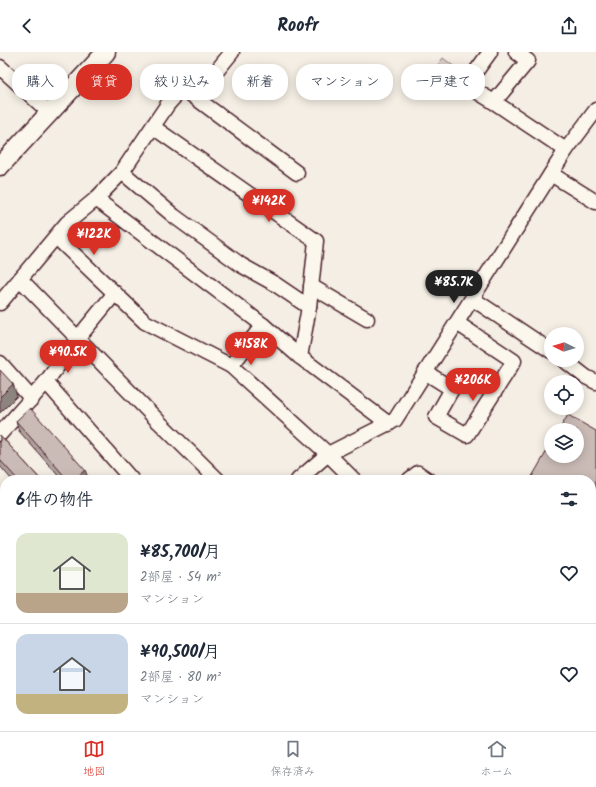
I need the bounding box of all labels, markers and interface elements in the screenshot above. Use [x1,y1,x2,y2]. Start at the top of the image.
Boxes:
text: Roofr [277,12,319,41]
icon: back [16,15,38,37]
icon: share [558,15,580,37]
chip: 購入 [12,64,68,100]
chip: 賃貸 [76,64,132,100]
chip: 絞り込み [140,64,224,100]
chip: 新着 [232,64,288,100]
chip: マンション [296,64,393,100]
chip: 一戸建て [401,64,485,100]
pin: ¥142K [241,189,297,223]
text: ¥142K [252,191,286,212]
pin: ¥122K [66,222,122,256]
text: ¥122K [77,224,111,245]
pin: ¥85.7K [421,270,487,304]
text: ¥85.7K [434,272,474,293]
north arrow [544,327,584,367]
map controls [544,327,584,463]
pin: ¥158K [223,332,279,366]
text: ¥158K [234,334,268,355]
pin: ¥90.5K [35,340,101,374]
text: ¥90.5K [49,342,87,363]
pin: ¥206K [445,368,501,402]
text: ¥206K [454,370,492,391]
button: locate [544,375,584,415]
button: layers [544,423,584,463]
text: 6件の物件 [16,487,93,514]
icon: filters [558,488,580,510]
text: ¥85,700/月 [140,539,221,566]
icon: home [48,549,96,597]
icon: heart [558,562,580,584]
text: 2部屋 · 54 m² [140,567,221,588]
text: マンション [140,589,204,610]
text: ¥90,500/月 [140,639,220,666]
icon: home [48,650,96,698]
icon: heart [558,663,580,685]
text: 2部屋 · 80 m² [140,667,221,688]
text: マンション [140,689,204,710]
tab: 地図 [83,738,105,781]
tab: 保存済み [271,738,315,781]
tab: ホーム [481,738,513,781]

